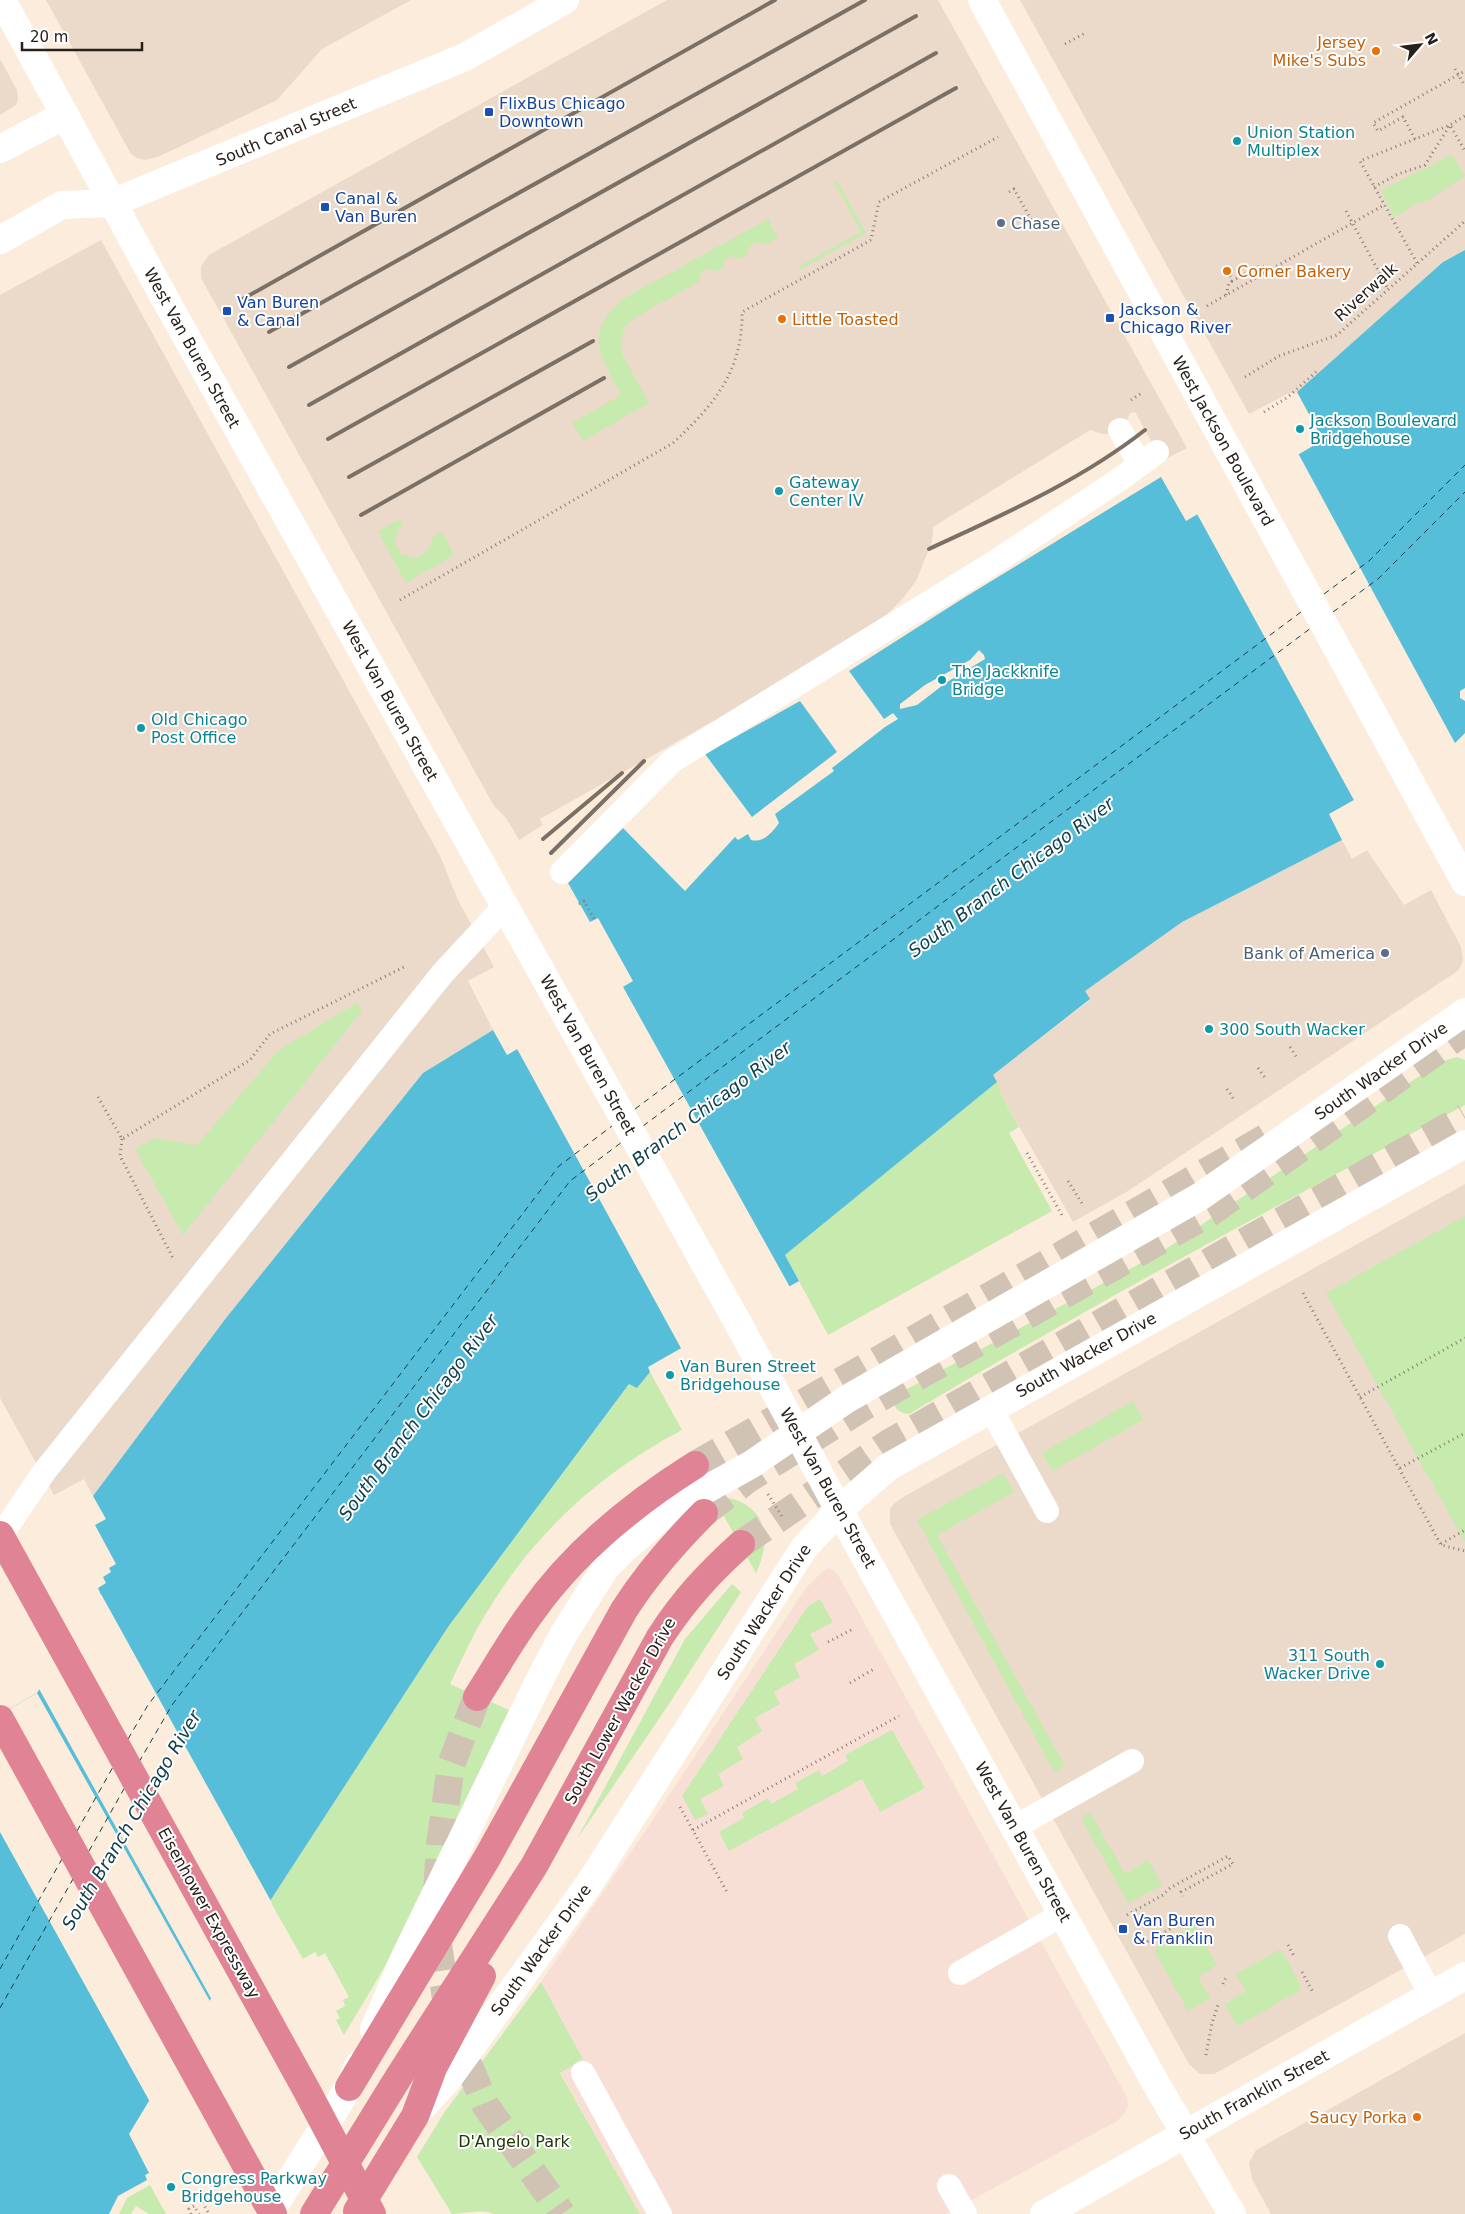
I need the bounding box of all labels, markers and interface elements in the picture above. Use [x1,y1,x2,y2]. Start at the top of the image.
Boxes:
scale bar [22,20,142,52]
north arrow [1395,20,1445,70]
text: 20 m [30,28,68,46]
text: N [1422,30,1441,48]
place label: Jersey Mike's Subs [1273,33,1366,70]
marker: Jersey Mike's Subs [1370,45,1382,57]
street label: South Canal Street [213,94,359,170]
place label: FlixBus Chicago Downtown [499,94,625,131]
marker: FlixBus Chicago Downtown [483,106,495,118]
place label: Union Station Multiplex [1247,123,1355,160]
marker: Union Station Multiplex [1231,135,1243,147]
place label: Canal & Van Buren [335,189,417,226]
marker: Canal & Van Buren [319,201,331,213]
place label: Chase [1011,214,1060,233]
marker: Chase [995,217,1007,229]
street label: Riverwalk [1331,258,1402,325]
place label: Corner Bakery [1237,262,1351,281]
street label: West Van Buren Street [140,265,244,431]
marker: Corner Bakery [1221,265,1233,277]
place label: Van Buren & Canal [237,293,319,330]
place label: Jackson & Chicago River [1119,300,1231,337]
marker: Van Buren & Canal [221,305,233,317]
place label: Little Toasted [792,310,899,329]
marker: Jackson & Chicago River [1104,312,1116,324]
marker: Little Toasted [776,313,788,325]
street label: West Jackson Boulevard [1168,353,1278,529]
place label: Jackson Boulevard Bridgehouse [1309,411,1457,448]
marker: Jackson Boulevard Bridgehouse [1294,423,1306,435]
place label: Gateway Center IV [789,473,864,510]
marker: Gateway Center IV [773,485,785,497]
street label: West Van Buren Street [338,618,442,784]
place label: The Jackknife Bridge [951,662,1059,699]
marker: The Jackknife Bridge [936,674,948,686]
place label: Old Chicago Post Office [151,710,248,747]
marker: Old Chicago Post Office [135,722,147,734]
water label: South Branch Chicago River [904,792,1119,961]
place label: Bank of America [1243,944,1375,963]
marker: Bank of America [1379,947,1391,959]
street label: West Van Buren Street [536,972,640,1138]
street label: South Wacker Drive [1311,1018,1451,1124]
place label: 300 South Wacker [1219,1020,1365,1039]
marker: 300 South Wacker [1203,1023,1215,1035]
water label: South Branch Chicago River [581,1036,796,1205]
street label: South Wacker Drive [1012,1308,1160,1402]
water label: South Branch Chicago River [334,1309,503,1524]
place label: Van Buren Street Bridgehouse [680,1357,816,1394]
marker: Van Buren Street Bridgehouse [664,1369,676,1381]
street label: West Van Buren Street [776,1405,880,1571]
street label: South Wacker Drive [713,1541,815,1683]
street label: South Lower Wacker Drive [561,1614,679,1808]
place label: 311 South Wacker Drive [1264,1646,1370,1683]
marker: 311 South Wacker Drive [1374,1658,1386,1670]
water label: South Branch Chicago River [57,1705,206,1933]
street label: West Van Buren Street [971,1759,1075,1925]
street label: Eisenhower Expressway [154,1824,264,2002]
street label: South Wacker Drive [487,1881,595,2019]
place label: Van Buren & Franklin [1133,1911,1215,1948]
marker: Van Buren & Franklin [1117,1923,1129,1935]
street label: South Franklin Street [1176,2046,1332,2144]
place label: Saucy Porka [1309,2108,1407,2127]
marker: Saucy Porka [1411,2111,1423,2123]
park label: D'Angelo Park [458,2132,571,2151]
place label: Congress Parkway Bridgehouse [181,2169,327,2206]
marker: Congress Parkway Bridgehouse [165,2181,177,2193]

